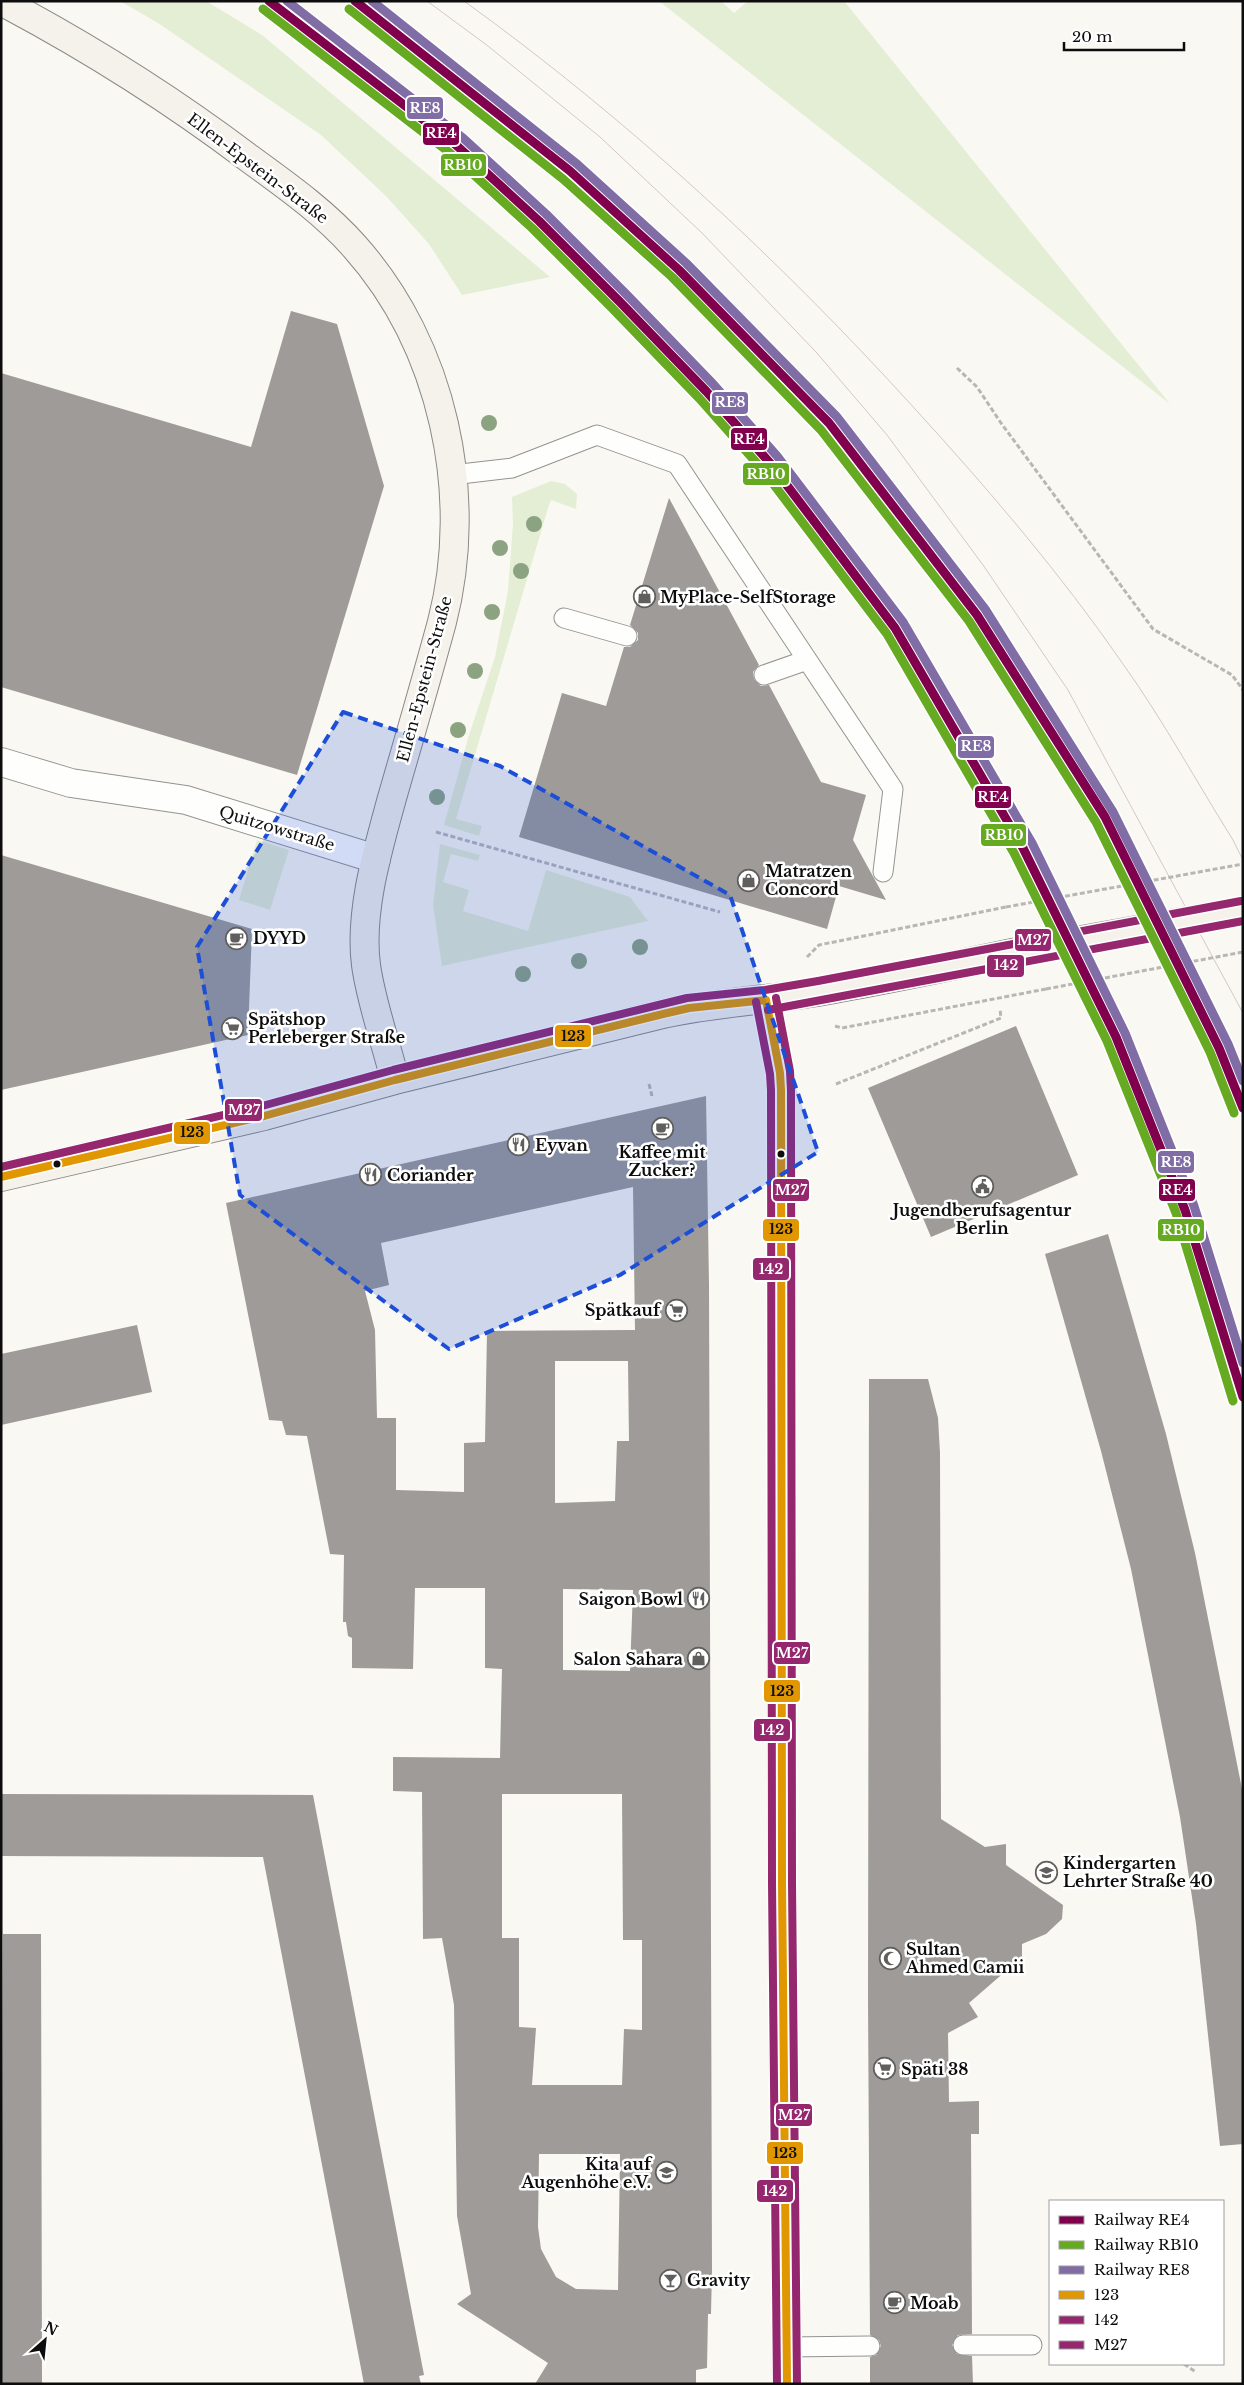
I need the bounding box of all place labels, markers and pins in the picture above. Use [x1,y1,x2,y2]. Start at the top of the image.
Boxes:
shop icon: MyPlace-SelfStorage [632,585,656,609]
place label: MyPlace-SelfStorage [660,587,836,607]
place label: Matratzen Concord [765,861,852,899]
shop icon: Matratzen Concord [737,868,761,892]
cafe icon: DYYD [225,926,249,950]
place label: DYYD [253,928,306,948]
place label: Spätshop Perleberger Straße [248,1009,405,1047]
supermarket icon: Spätshop Perleberger Straße [220,1016,244,1040]
cafe icon: Kaffee mit Zucker? [650,1116,674,1140]
restaurant icon: Eyvan [507,1133,531,1157]
place label: Eyvan [535,1135,588,1155]
place label: Kaffee mit Zucker? [618,1142,706,1180]
unlabelled marker [776,1149,786,1159]
unlabelled marker [52,1159,62,1169]
restaurant icon: Coriander [359,1163,383,1187]
place label: Coriander [387,1165,474,1185]
public building icon: Jugendberufsagentur Berlin [970,1174,994,1198]
place label: Jugendberufsagentur Berlin [890,1200,1071,1238]
supermarket icon: Spätkauf [664,1298,688,1322]
place label: Spätkauf [585,1300,662,1320]
restaurant icon: Saigon Bowl [687,1587,711,1611]
place label: Saigon Bowl [579,1589,683,1609]
shop icon: Salon Sahara [687,1647,711,1671]
place label: Salon Sahara [574,1649,683,1669]
place label: Kindergarten Lehrter Straße 40 [1063,1853,1213,1891]
school or university icon: Kindergarten Lehrter Straße 40 [1035,1860,1059,1884]
place label: Sultan Ahmed Camii [905,1939,1025,1977]
mosque icon: Sultan Ahmed Camii [878,1946,902,1970]
supermarket icon: Späti 38 [873,2057,897,2081]
place label: Späti 38 [901,2059,968,2079]
place label: Kita auf Augenhöhe e.V. [521,2154,653,2192]
school or university icon: Kita auf Augenhöhe e.V. [655,2161,679,2185]
bar icon: Gravity [659,2268,683,2292]
place label: Gravity [687,2270,751,2290]
cafe icon: Moab [882,2291,906,2315]
place label: Moab [910,2293,959,2313]

